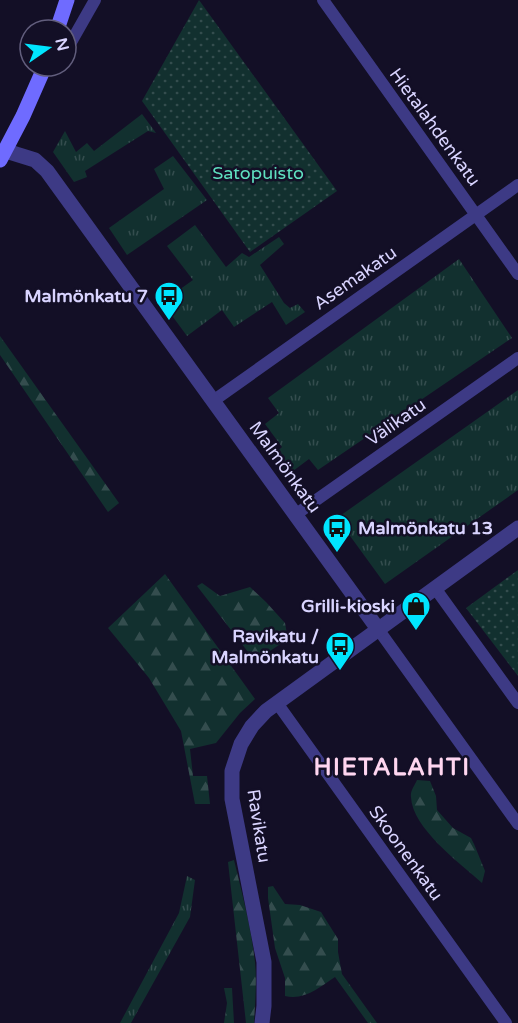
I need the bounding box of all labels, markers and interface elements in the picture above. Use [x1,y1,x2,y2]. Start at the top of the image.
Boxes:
north arrow [18,18,78,78]
text: N [50,36,73,53]
street label: Hietalahdenkatu [385,64,485,190]
park label: Satopuisto [212,162,304,184]
street label: Asemakatu [309,241,401,315]
bus stop icon: Malmönkatu 7 [153,280,185,322]
place label: Malmönkatu 7 [24,285,148,307]
street label: Välikatu [362,394,430,450]
street label: Malmönkatu [244,417,326,517]
bus stop icon: Malmönkatu 13 [321,512,353,554]
place label: Malmönkatu 13 [358,517,493,539]
shop icon: Grilli-kioski [400,590,432,632]
place label: Grilli-kioski [301,595,395,617]
place label: Ravikatu / Malmönkatu [211,625,319,668]
bus stop icon: Ravikatu / Malmönkatu [324,630,356,672]
district label: HIETALAHTI [313,753,471,782]
street label: Ravikatu [242,788,276,864]
street label: Skoonenkatu [364,801,448,905]

